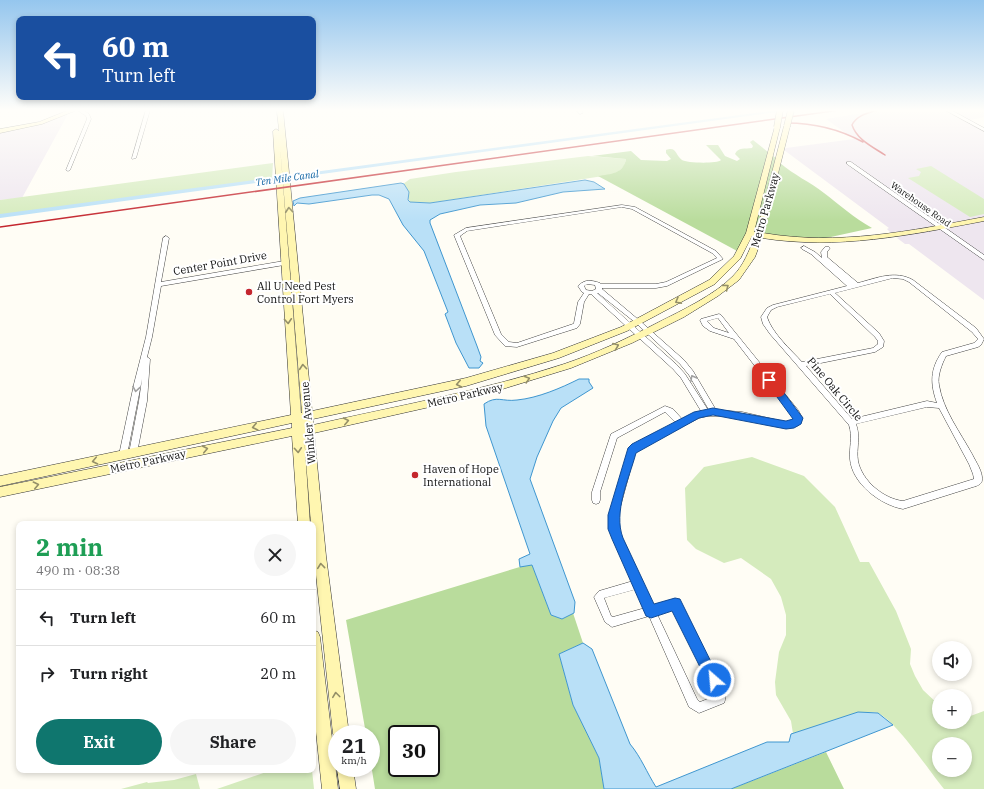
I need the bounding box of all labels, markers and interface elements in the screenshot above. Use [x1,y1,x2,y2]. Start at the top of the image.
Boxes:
text: 60 m [102,28,169,65]
icon: left [36,32,88,84]
text: Turn left [102,64,176,87]
water label: Ten Mile Canal [255,167,320,189]
street label: Metro Parkway [748,171,782,249]
street label: Warehouse Road [889,179,954,229]
one-way arrow [285,207,294,213]
street label: Center Point Drive [172,248,268,278]
place label: All U Need Pest Control Fort Myers [257,279,354,306]
one-way arrow [721,285,728,292]
marker: All U Need Pest Control Fort Myers [244,287,254,297]
one-way arrow [675,297,682,304]
one-way arrow [284,318,293,324]
one-way arrow [612,343,619,351]
street label: Pine Oak Circle [804,354,866,424]
pin [752,363,786,397]
one-way arrow [299,364,308,370]
icon: arrive [758,369,780,391]
one-way arrow [524,375,531,384]
one-way arrow [691,375,698,382]
street label: Metro Parkway [426,379,504,411]
one-way arrow [456,379,462,387]
street label: Winkler Avenue [297,381,319,465]
one-way arrow [132,386,141,392]
one-way arrow [343,418,349,426]
one-way arrow [252,423,259,431]
one-way arrow [202,445,208,453]
street label: Metro Parkway [109,446,187,476]
one-way arrow [294,447,303,453]
one-way arrow [92,456,98,464]
place label: Haven of Hope International [423,462,499,489]
marker: Haven of Hope International [410,470,420,480]
one-way arrow [33,481,39,489]
text: 2 min [36,531,103,563]
button: close [254,534,296,576]
text: 490 m · 08:38 [36,562,120,579]
one-way arrow [316,563,325,569]
icon: left [36,607,58,629]
text: Turn left [70,608,136,627]
text: 60 m [260,608,296,627]
map controls [932,641,972,777]
button: sound [932,641,972,681]
position arrow [693,659,735,701]
icon: right [36,663,58,685]
text: Turn right [70,664,148,683]
text: 20 m [260,664,296,683]
button: + [932,689,972,729]
one-way arrow [331,692,340,698]
button: Exit [36,719,162,765]
button: Share [170,719,296,765]
speed limit sign: 30 [388,725,440,777]
text: 21 [342,732,366,759]
button: − [932,737,972,777]
text: km/h [341,754,367,767]

